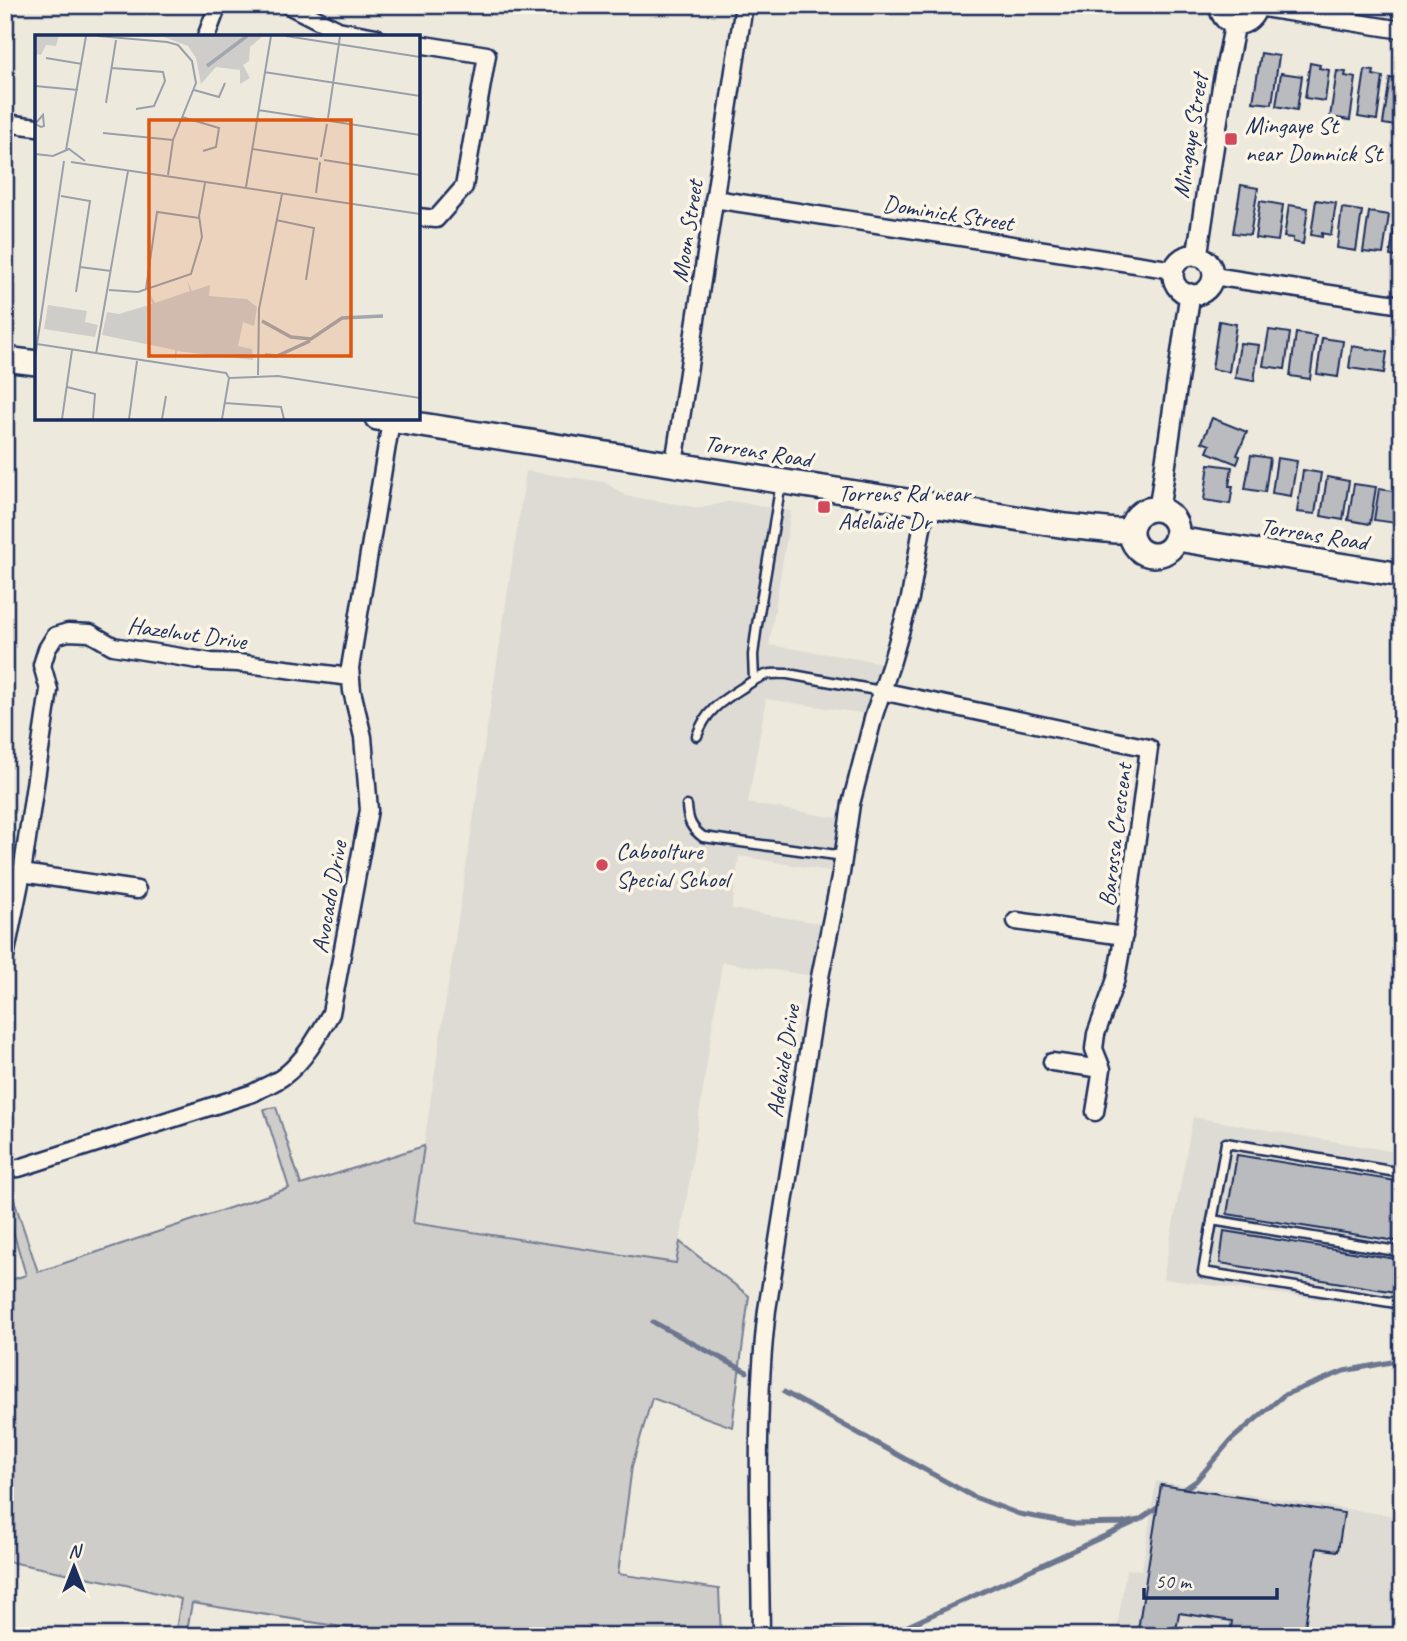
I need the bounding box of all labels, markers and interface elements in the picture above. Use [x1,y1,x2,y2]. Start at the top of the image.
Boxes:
inset map [35,35,420,420]
street label: Mingaye Street [1165,69,1215,200]
place label: Mingaye St near Domnick St [1245,110,1384,168]
marker: Mingaye St near Domnick St [1223,131,1239,147]
street label: Moon Street [664,176,710,284]
street label: Dominick Street [881,188,1017,238]
street label: Torrens Road [702,428,817,475]
place label: Torrens Rd near Adelaide Dr [838,478,972,536]
marker: Torrens Rd near Adelaide Dr [816,499,832,515]
street label: Torrens Road [1258,511,1373,558]
street label: Hazelnut Drive [126,610,250,656]
street label: Barossa Crescent [1091,760,1139,908]
street label: Avocado Drive [304,836,354,955]
place label: Caboolture Special School [616,836,733,894]
marker: Caboolture Special School [594,857,610,873]
street label: Adelaide Drive [759,1000,807,1119]
north arrow [38,1532,108,1602]
text: N [68,1539,83,1563]
scale bar [1144,1557,1278,1601]
text: 50 m [1155,1568,1193,1594]

